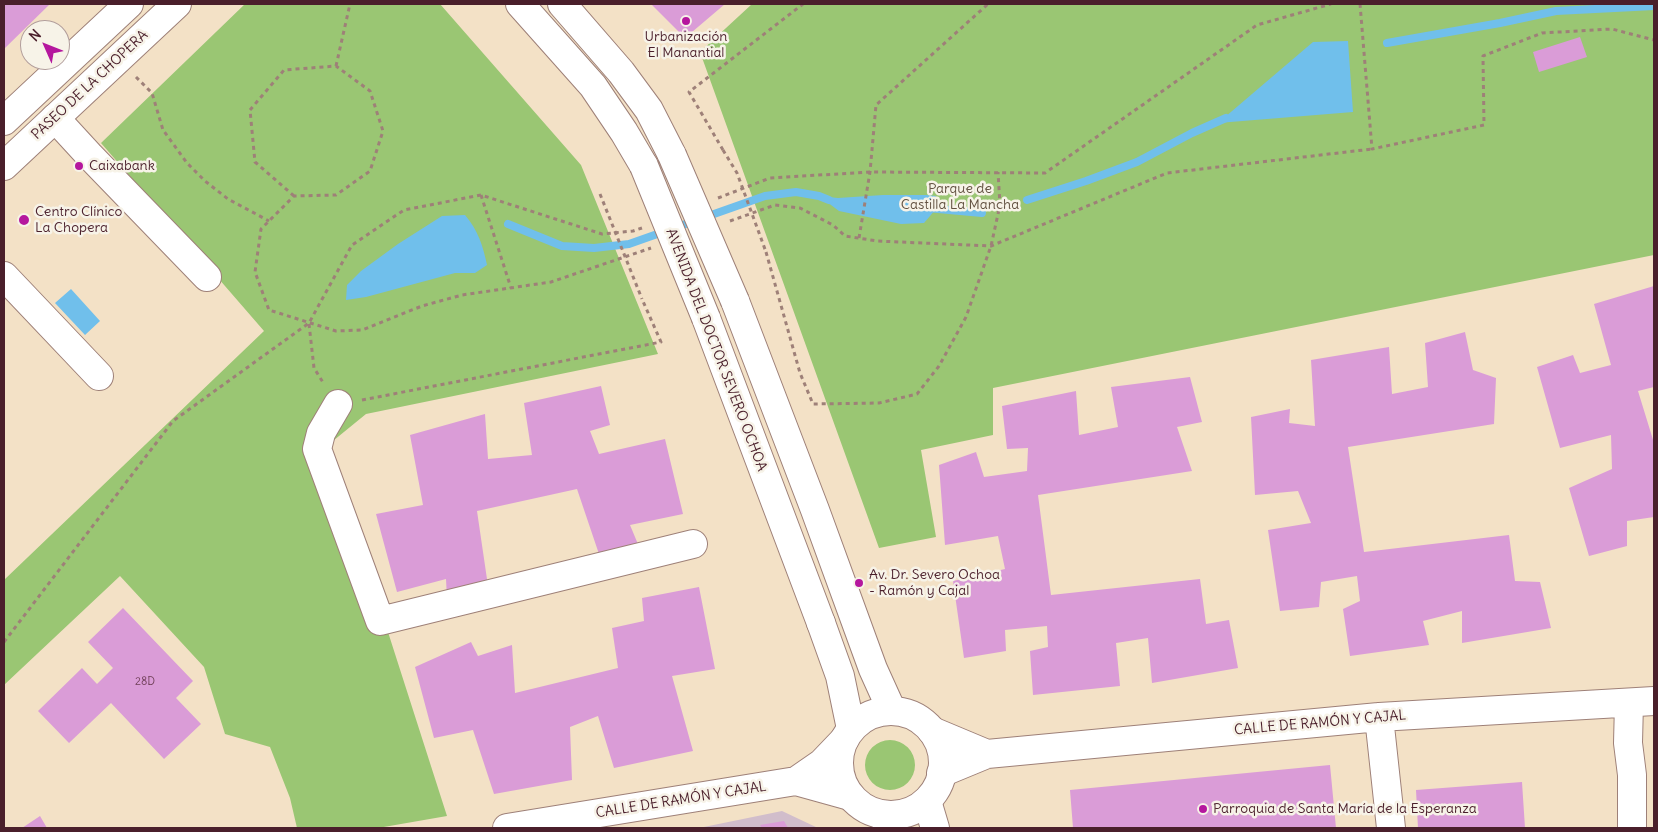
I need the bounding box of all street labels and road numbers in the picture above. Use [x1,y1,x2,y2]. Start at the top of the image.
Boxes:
street label: PASEO DE LA CHOPERA [28,27,152,143]
street label: AVENIDA DEL DOCTOR SEVERO OCHOA [662,226,770,474]
street label: CALLE DE RAMÓN Y CAJAL [1233,707,1407,739]
street label: CALLE DE RAMÓN Y CAJAL [595,778,767,822]

